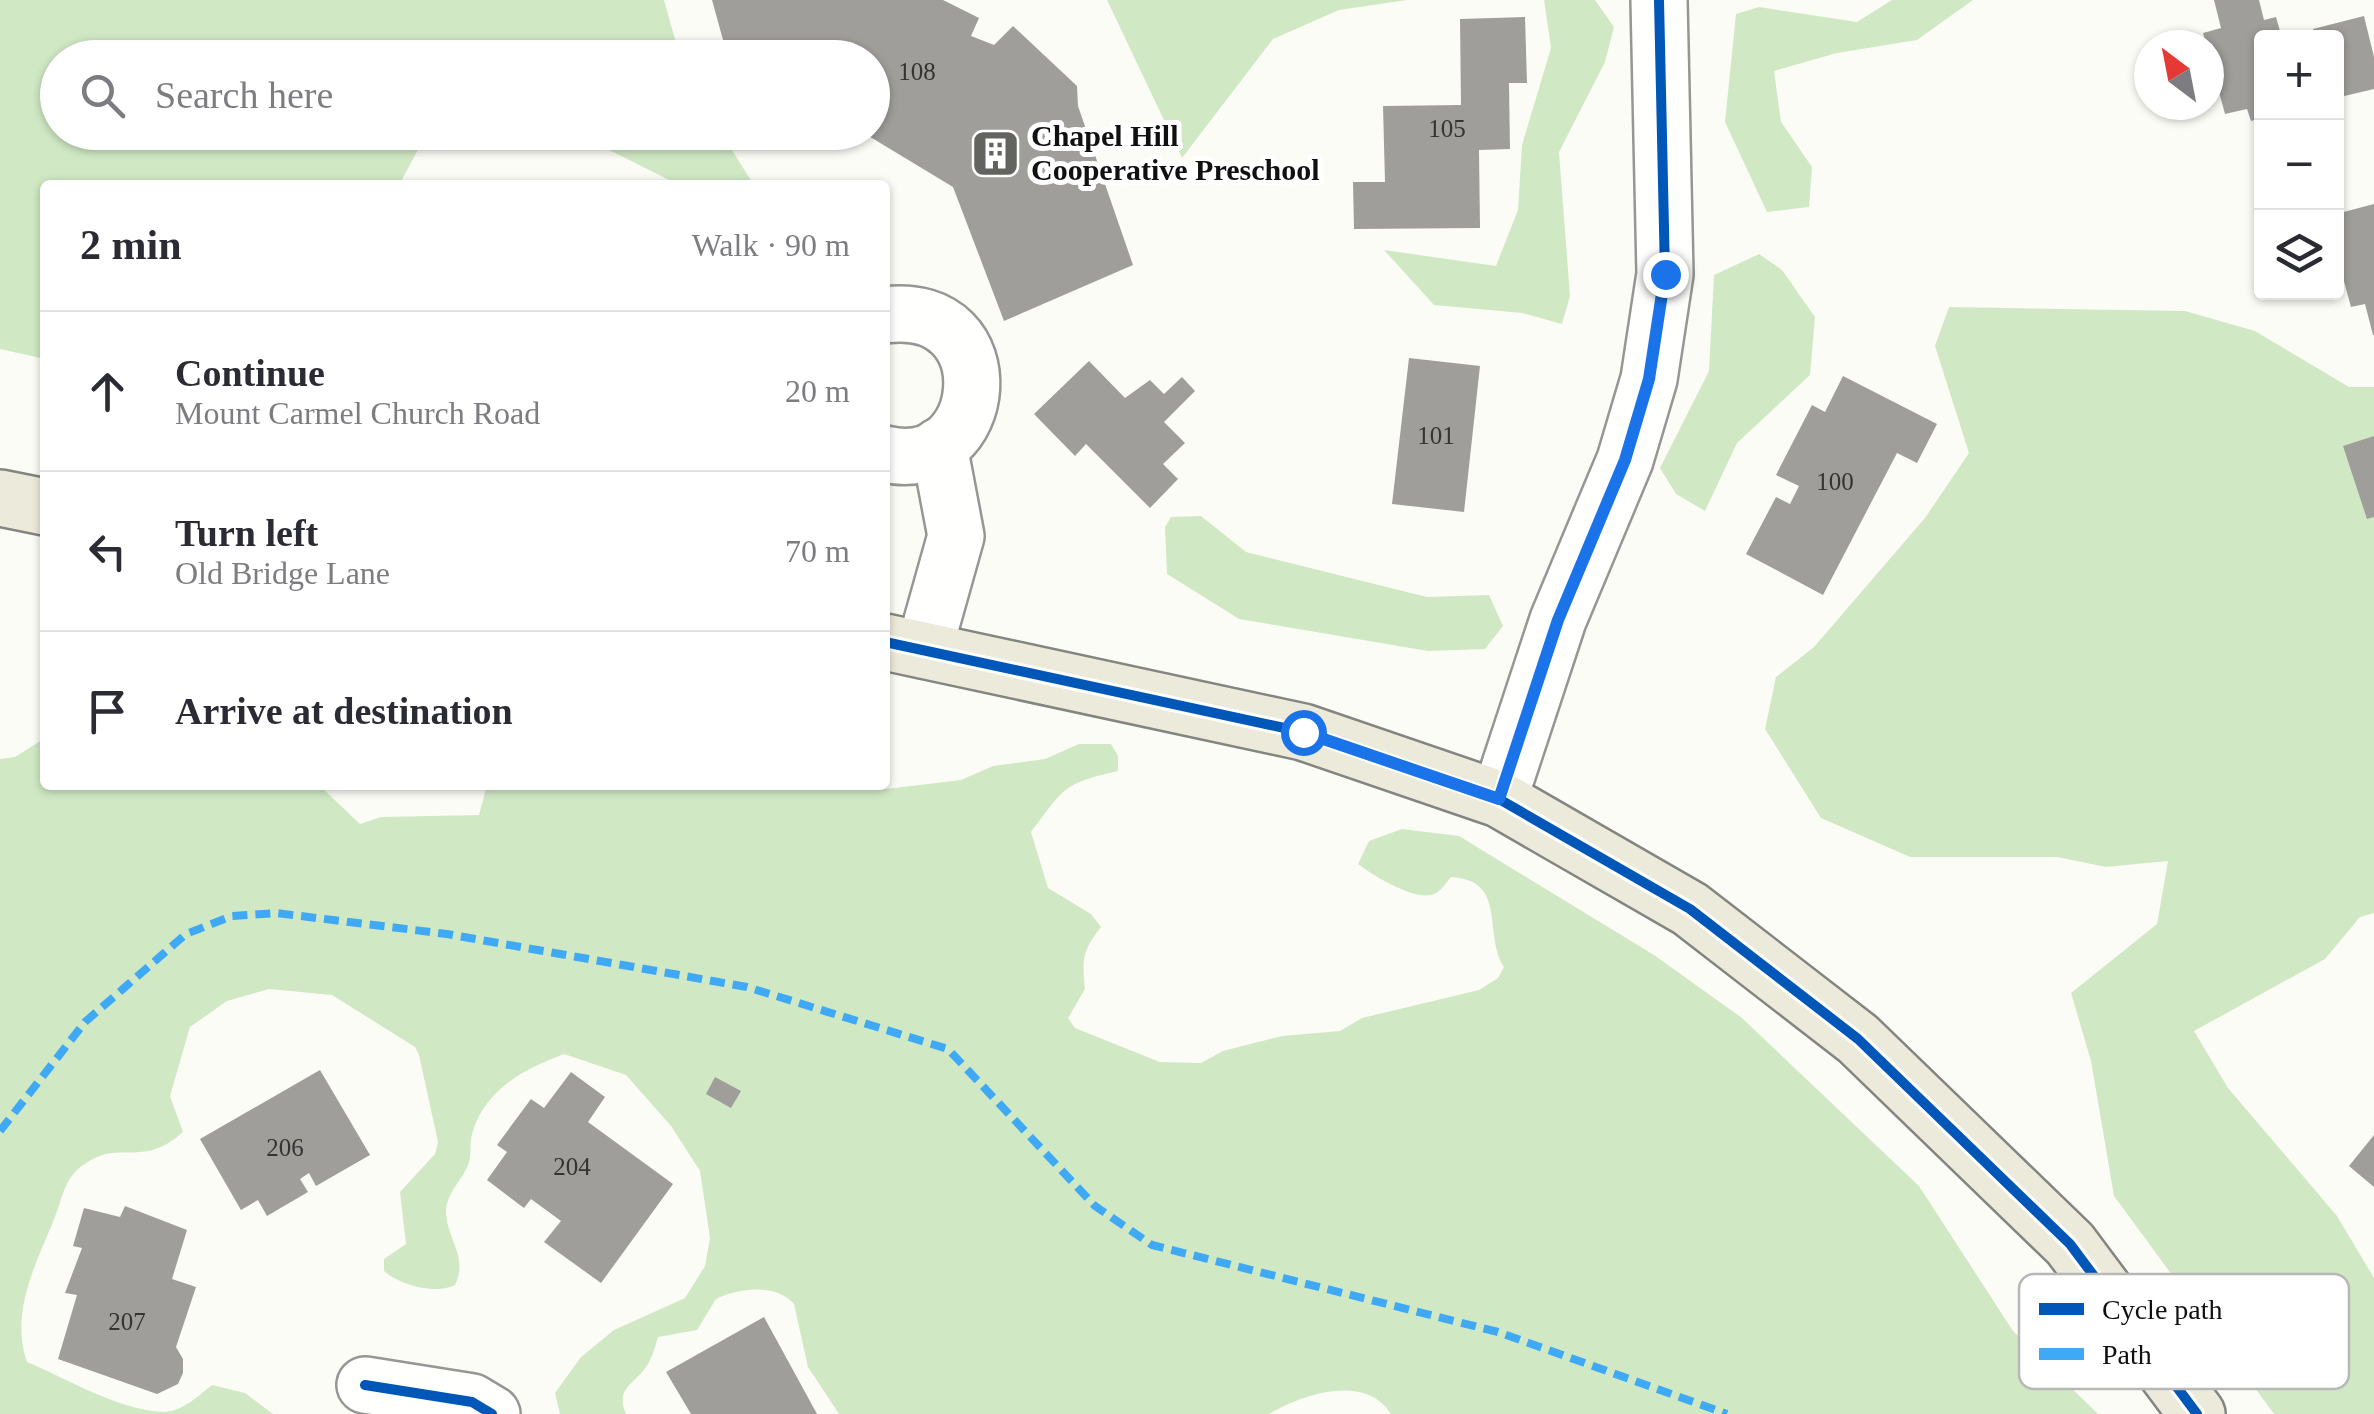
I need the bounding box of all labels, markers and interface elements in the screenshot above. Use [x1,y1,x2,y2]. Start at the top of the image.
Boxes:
north arrow [2134,30,2224,120]
map controls [2254,30,2344,300]
button: + [2254,30,2344,120]
search box [40,40,890,150]
house number: 108 [898,58,936,85]
icon: search [75,68,130,123]
text: Search here [155,74,333,116]
house number: 105 [1428,115,1466,142]
place label: Chapel Hill Cooperative Preschool [1031,119,1320,186]
button: − [2254,120,2344,210]
building icon: Chapel Hill Cooperative Preschool [970,127,1022,179]
button: layers [2254,210,2344,300]
text: 2 min [80,222,182,268]
text: Walk · 90 m [692,227,850,263]
route end [1643,252,1689,298]
text: Continue [175,352,325,394]
icon: ahead [80,364,135,419]
text: 20 m [785,373,850,409]
text: Mount Carmel Church Road [175,395,540,431]
house number: 101 [1417,422,1455,449]
house number: 100 [1816,468,1854,495]
text: Turn left [175,512,318,554]
icon: left [80,524,135,579]
text: 70 m [785,533,850,569]
text: Old Bridge Lane [175,555,390,591]
icon: arrive [80,684,135,739]
text: Arrive at destination [175,690,513,732]
route start [1281,710,1327,756]
house number: 206 [266,1134,304,1161]
house number: 204 [553,1153,591,1180]
legend [2019,1274,2349,1389]
text: Cycle path [2102,1294,2223,1325]
house number: 207 [108,1308,146,1335]
text: Path [2102,1339,2152,1370]

